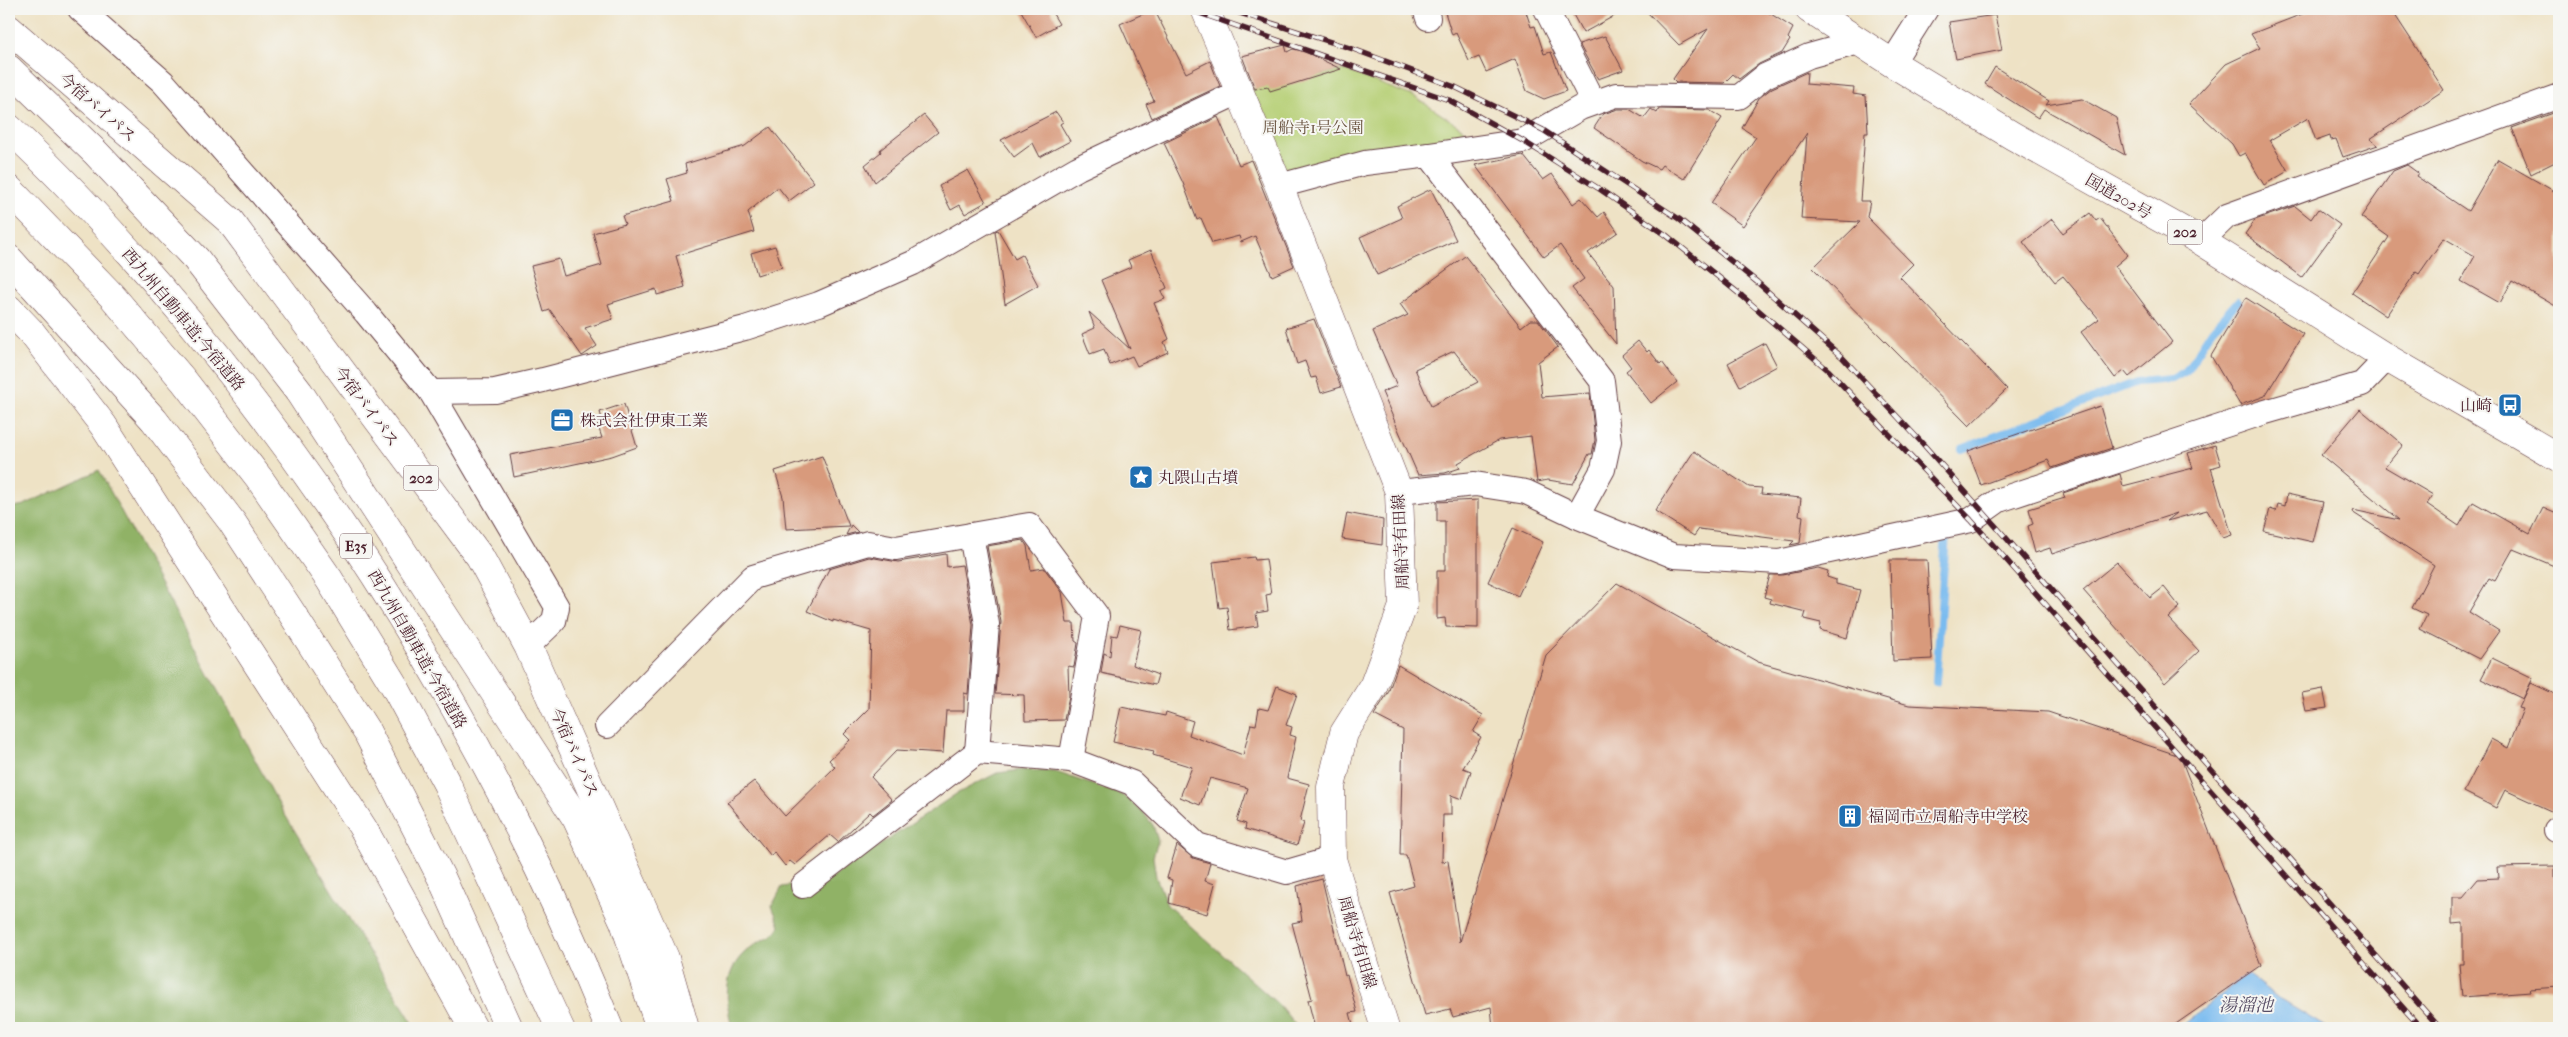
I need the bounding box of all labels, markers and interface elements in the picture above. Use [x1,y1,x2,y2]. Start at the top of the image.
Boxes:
street label: 今宿バイパス [55,69,140,146]
park label: 周船寺1号公園 [1262,118,1364,137]
street label: 国道202号 [2082,170,2155,223]
road number: 202 [2168,220,2202,244]
street label: 西九州自動車道;今宿道路 [118,244,249,394]
street label: 今宿バイパス [330,362,403,450]
bus stop icon: 山崎 [2497,392,2523,418]
place label: 山崎 [2460,396,2492,415]
office icon: 株式会社伊東工業 [549,407,575,433]
place label: 株式会社伊東工業 [580,411,708,430]
place icon: 丸隈山古墳 [1128,464,1154,490]
road number: 202 [404,466,438,490]
place label: 丸隈山古墳 [1158,468,1238,487]
street label: 周船寺有田線 [1388,494,1412,590]
road number: E35 [340,534,372,558]
street label: 西九州自動車道;今宿道路 [364,567,471,732]
street label: 今宿バイパス [546,705,603,800]
building icon: 福岡市立周船寺中学校 [1837,803,1863,829]
place label: 福岡市立周船寺中学校 [1868,807,2028,826]
street label: 周船寺有田線 [1334,893,1381,991]
water label: 湯溜池 [2219,995,2275,1016]

